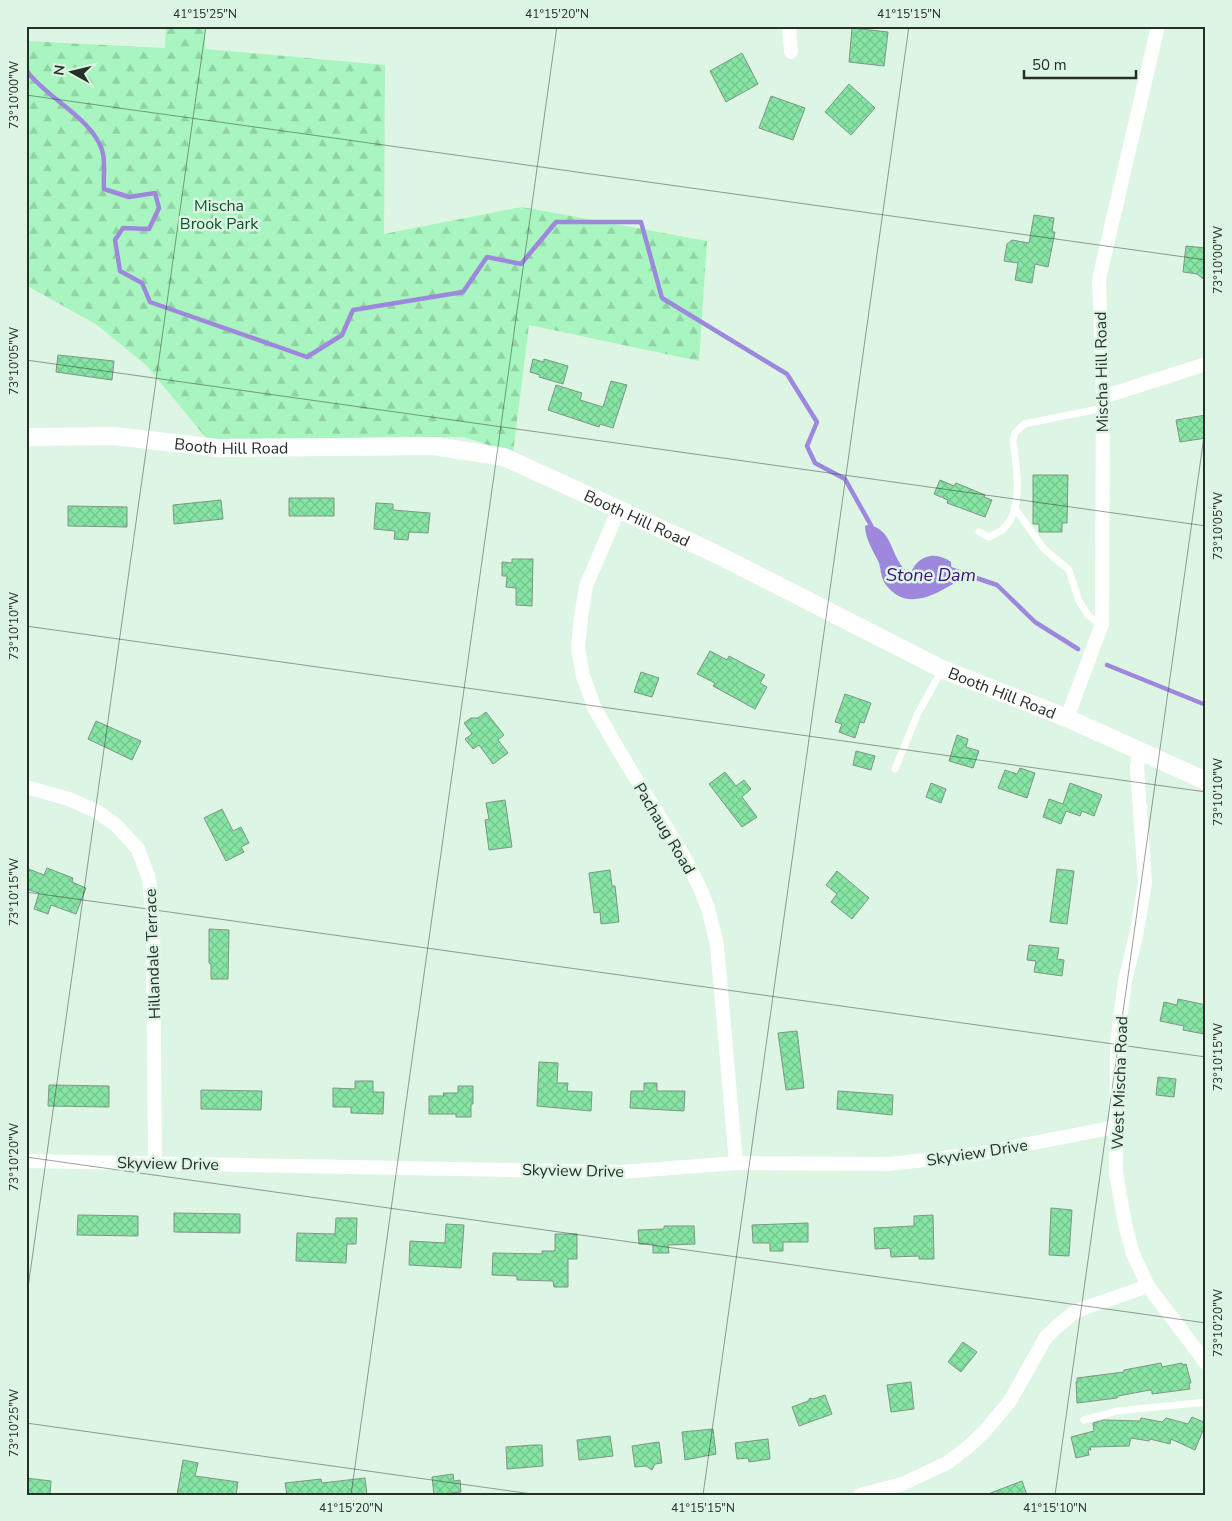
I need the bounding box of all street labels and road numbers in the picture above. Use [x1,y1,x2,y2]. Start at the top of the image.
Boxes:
street label: Mischa Hill Road [1090,311,1114,433]
street label: Booth Hill Road [173,433,288,460]
street label: Booth Hill Road [580,485,693,553]
street label: Booth Hill Road [945,662,1059,725]
street label: Pachaug Road [628,779,700,878]
street label: Hillandale Terrace [140,888,166,1020]
street label: West Mischa Road [1107,1016,1133,1150]
street label: Skyview Drive [925,1134,1029,1172]
street label: Skyview Drive [117,1152,219,1176]
street label: Skyview Drive [522,1159,624,1183]

